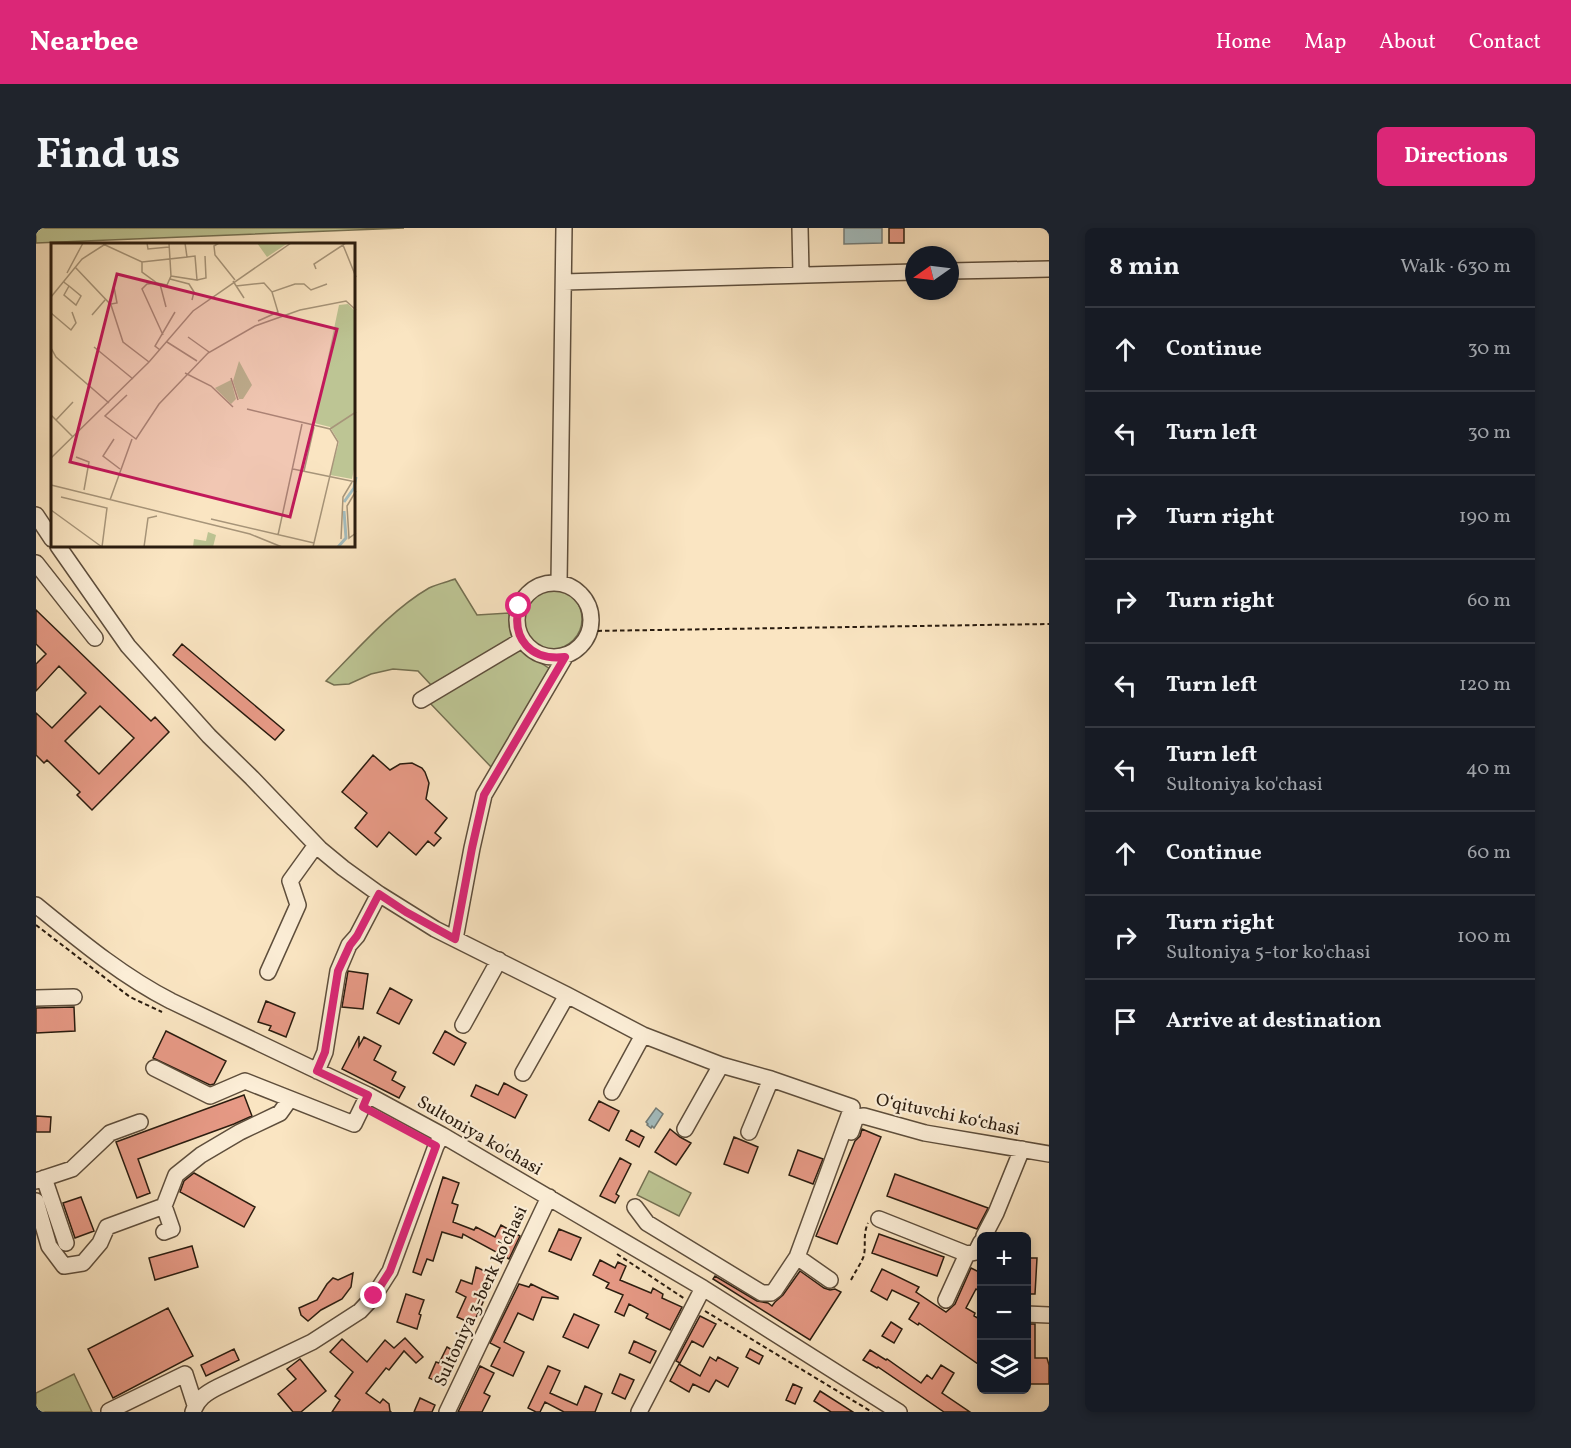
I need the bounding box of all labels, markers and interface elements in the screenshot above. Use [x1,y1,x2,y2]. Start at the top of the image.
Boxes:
text: Nearbee [30,23,139,62]
text: Home [1216,28,1271,57]
text: Map [1304,28,1346,57]
text: About [1379,28,1436,57]
text: Contact [1469,28,1541,57]
text: Find us [36,127,180,186]
button: Directions [1377,127,1535,186]
inset map [51,243,356,548]
north arrow [905,246,959,300]
text: 8 min [1109,249,1180,285]
text: Walk · 630 m [1400,253,1511,281]
icon: ahead [1109,333,1142,366]
text: Continue [1166,334,1262,365]
text: 30 m [1467,335,1511,363]
icon: left [1109,417,1142,450]
text: Turn left [1166,418,1257,449]
text: 30 m [1467,419,1511,447]
icon: right [1109,501,1142,534]
text: Turn right [1166,502,1274,533]
text: 190 m [1459,503,1511,531]
icon: right [1109,585,1142,618]
text: Turn right [1166,586,1274,617]
text: 60 m [1467,587,1511,615]
route start [505,592,531,618]
icon: left [1109,669,1142,702]
text: Turn left [1166,670,1257,701]
text: 120 m [1459,671,1511,699]
text: Turn left [1166,740,1257,771]
icon: left [1109,753,1142,786]
text: 40 m [1466,755,1511,783]
text: Sultoniya ko'chasi [1166,771,1323,799]
icon: ahead [1109,837,1142,870]
text: Continue [1166,838,1262,869]
text: 60 m [1467,839,1511,867]
text: Turn right [1166,908,1274,939]
icon: right [1109,921,1142,954]
text: 100 m [1457,923,1511,951]
text: Sultoniya 5-tor ko'chasi [1166,939,1371,967]
icon: arrive [1109,1005,1142,1038]
text: Arrive at destination [1166,1006,1382,1037]
street label: Oʻqituvchi koʻchasi [873,1088,1022,1143]
street label: Sultoniya ko'chasi [412,1090,547,1182]
street label: Sultoniya 3-berk ko'chasi [428,1202,534,1391]
map controls [977,1232,1031,1394]
button: + [977,1232,1031,1286]
route end [360,1282,386,1308]
button: − [977,1286,1031,1340]
button: layers [977,1340,1031,1394]

